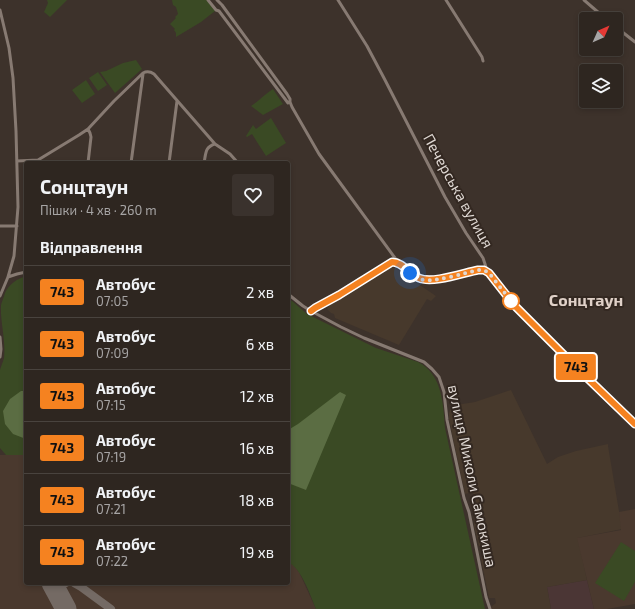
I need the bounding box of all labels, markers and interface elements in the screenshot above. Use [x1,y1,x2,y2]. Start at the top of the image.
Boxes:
north arrow [579,12,623,56]
map controls [579,12,623,108]
button: layers [579,64,623,108]
street label: Печерська вулиця [419,130,498,251]
button: heart [232,174,274,216]
text: Сонцтаун [40,175,128,198]
text: Пішки · 4 хв · 260 m [40,202,157,218]
text: Відправлення [40,238,142,256]
your location [400,263,420,283]
text: Автобус [96,275,156,293]
text: 743 [50,283,74,300]
text: 2 хв [246,283,274,301]
district label: Сонцтаун [549,290,623,309]
unlabelled marker [502,292,520,310]
text: 07:05 [96,293,128,309]
text: Автобус [96,327,156,345]
text: 743 [50,335,74,352]
text: 6 хв [246,335,274,353]
text: 07:09 [96,345,129,361]
line badge: 743 [553,354,599,380]
text: 743 [564,358,588,375]
text: Автобус [96,379,156,397]
street label: вулиця Миколи Самокиша [444,383,501,569]
text: 743 [50,387,74,404]
text: 12 хв [240,387,274,405]
text: 07:15 [96,397,126,413]
text: Автобус [96,431,156,449]
text: 743 [50,439,74,456]
text: 16 хв [240,439,274,457]
text: 07:19 [96,449,126,465]
text: Автобус [96,483,156,501]
text: 743 [50,491,74,508]
text: 18 хв [239,491,274,509]
text: 07:21 [96,501,126,517]
text: Автобус [96,535,156,553]
text: 743 [50,543,74,560]
text: 19 хв [240,543,274,561]
text: 07:22 [96,553,128,569]

